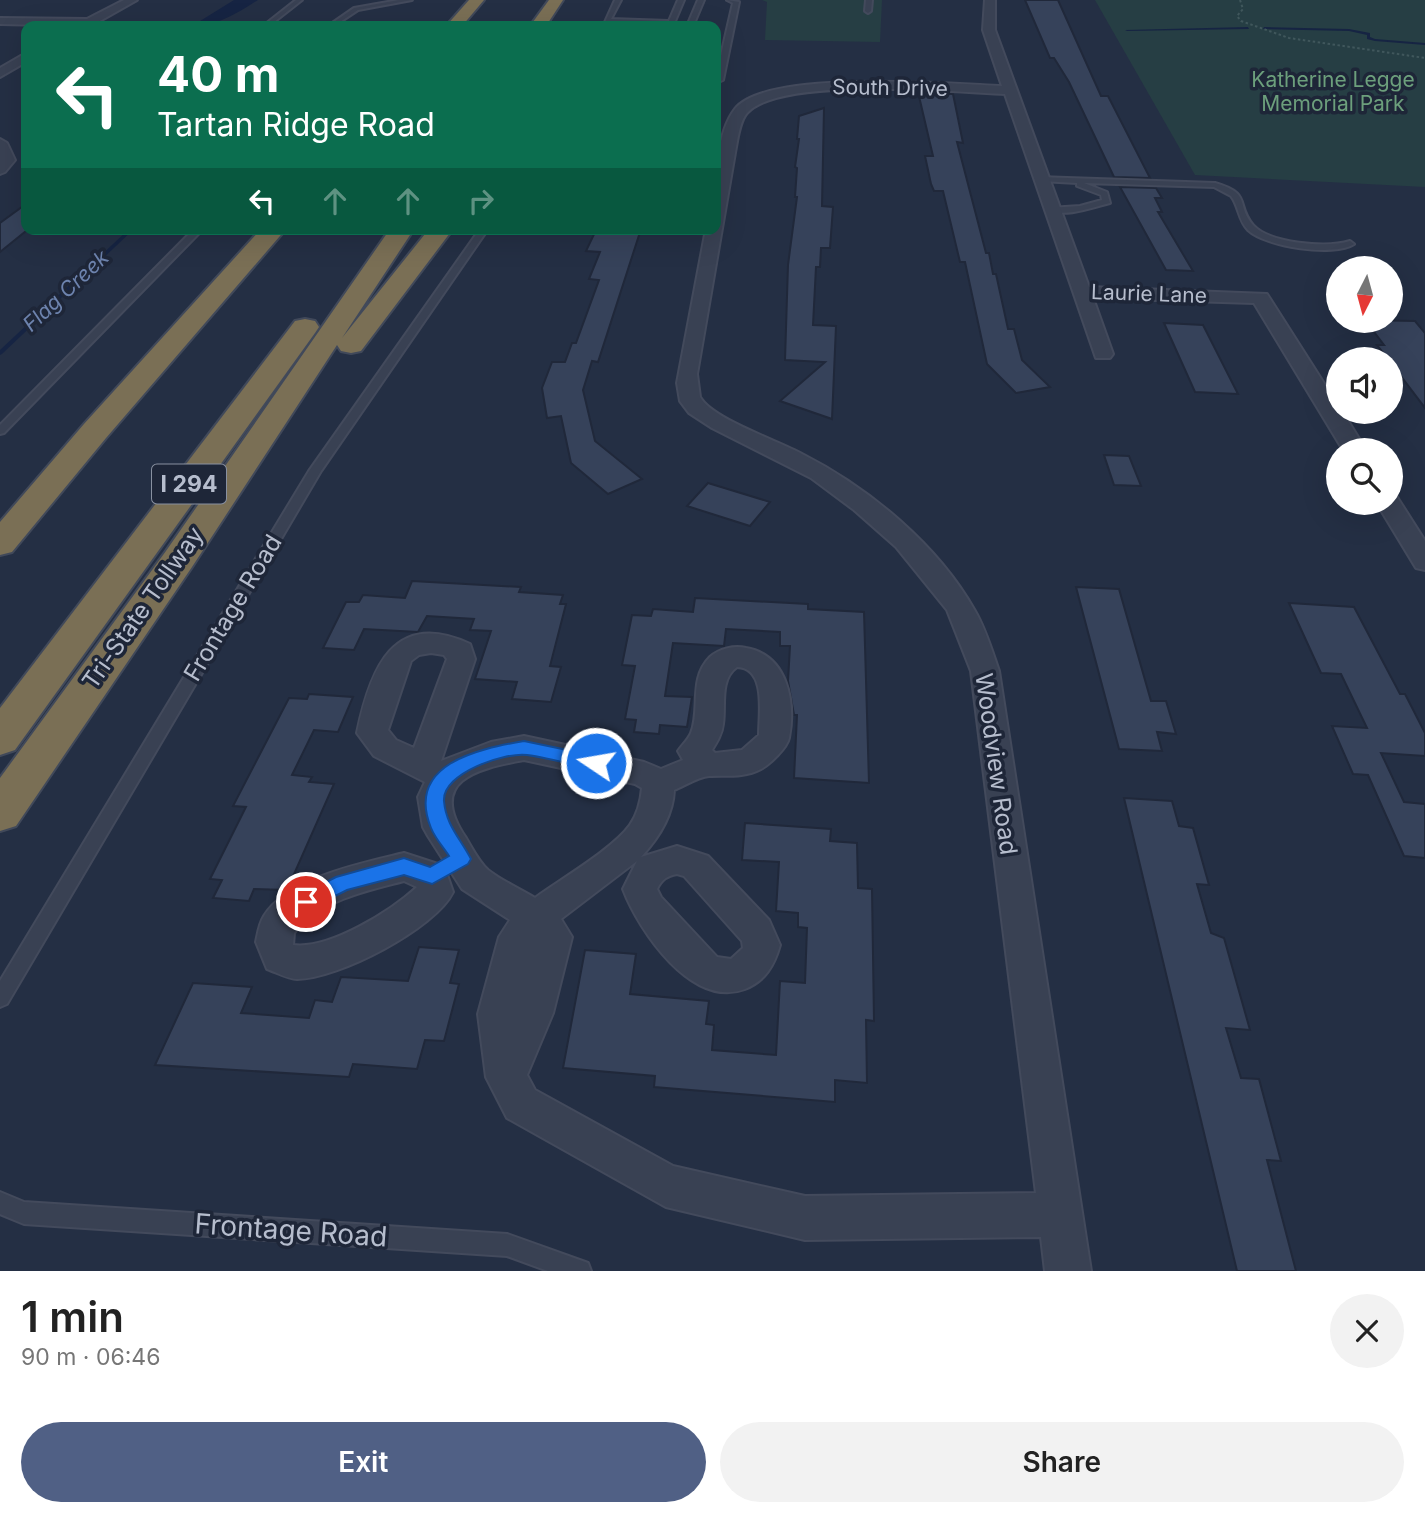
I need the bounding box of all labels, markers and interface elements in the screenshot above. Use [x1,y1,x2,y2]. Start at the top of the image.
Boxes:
text: 40 m [157,45,280,104]
icon: left [42,49,133,140]
park label: Katherine Legge Memorial Park [1251,67,1415,116]
street label: South Drive [832,74,948,101]
text: Tartan Ridge Road [157,105,435,144]
icon: left [243,182,281,220]
icon: ahead [316,182,354,220]
icon: ahead [389,182,427,220]
icon: right [462,182,500,220]
water label: Flag Creek [18,244,114,337]
north arrow [1326,256,1404,332]
map controls [1326,256,1403,515]
street label: Laurie Lane [1091,279,1207,308]
button: sound [1326,347,1403,424]
button: search [1326,438,1403,515]
road number: I 294 [152,464,226,504]
street label: Tri-State Tollway [76,521,209,694]
street label: Frontage Road [178,529,288,686]
street label: Woodview Road [969,671,1024,857]
position arrow [559,726,633,800]
pin [276,872,336,932]
icon: arrive [287,883,325,921]
street label: Frontage Road [194,1206,388,1254]
text: 1 min [21,1291,124,1342]
button: close [1330,1294,1404,1368]
text: 90 m · 06:46 [21,1343,160,1371]
button: Exit [21,1422,706,1502]
button: Share [720,1422,1404,1502]

